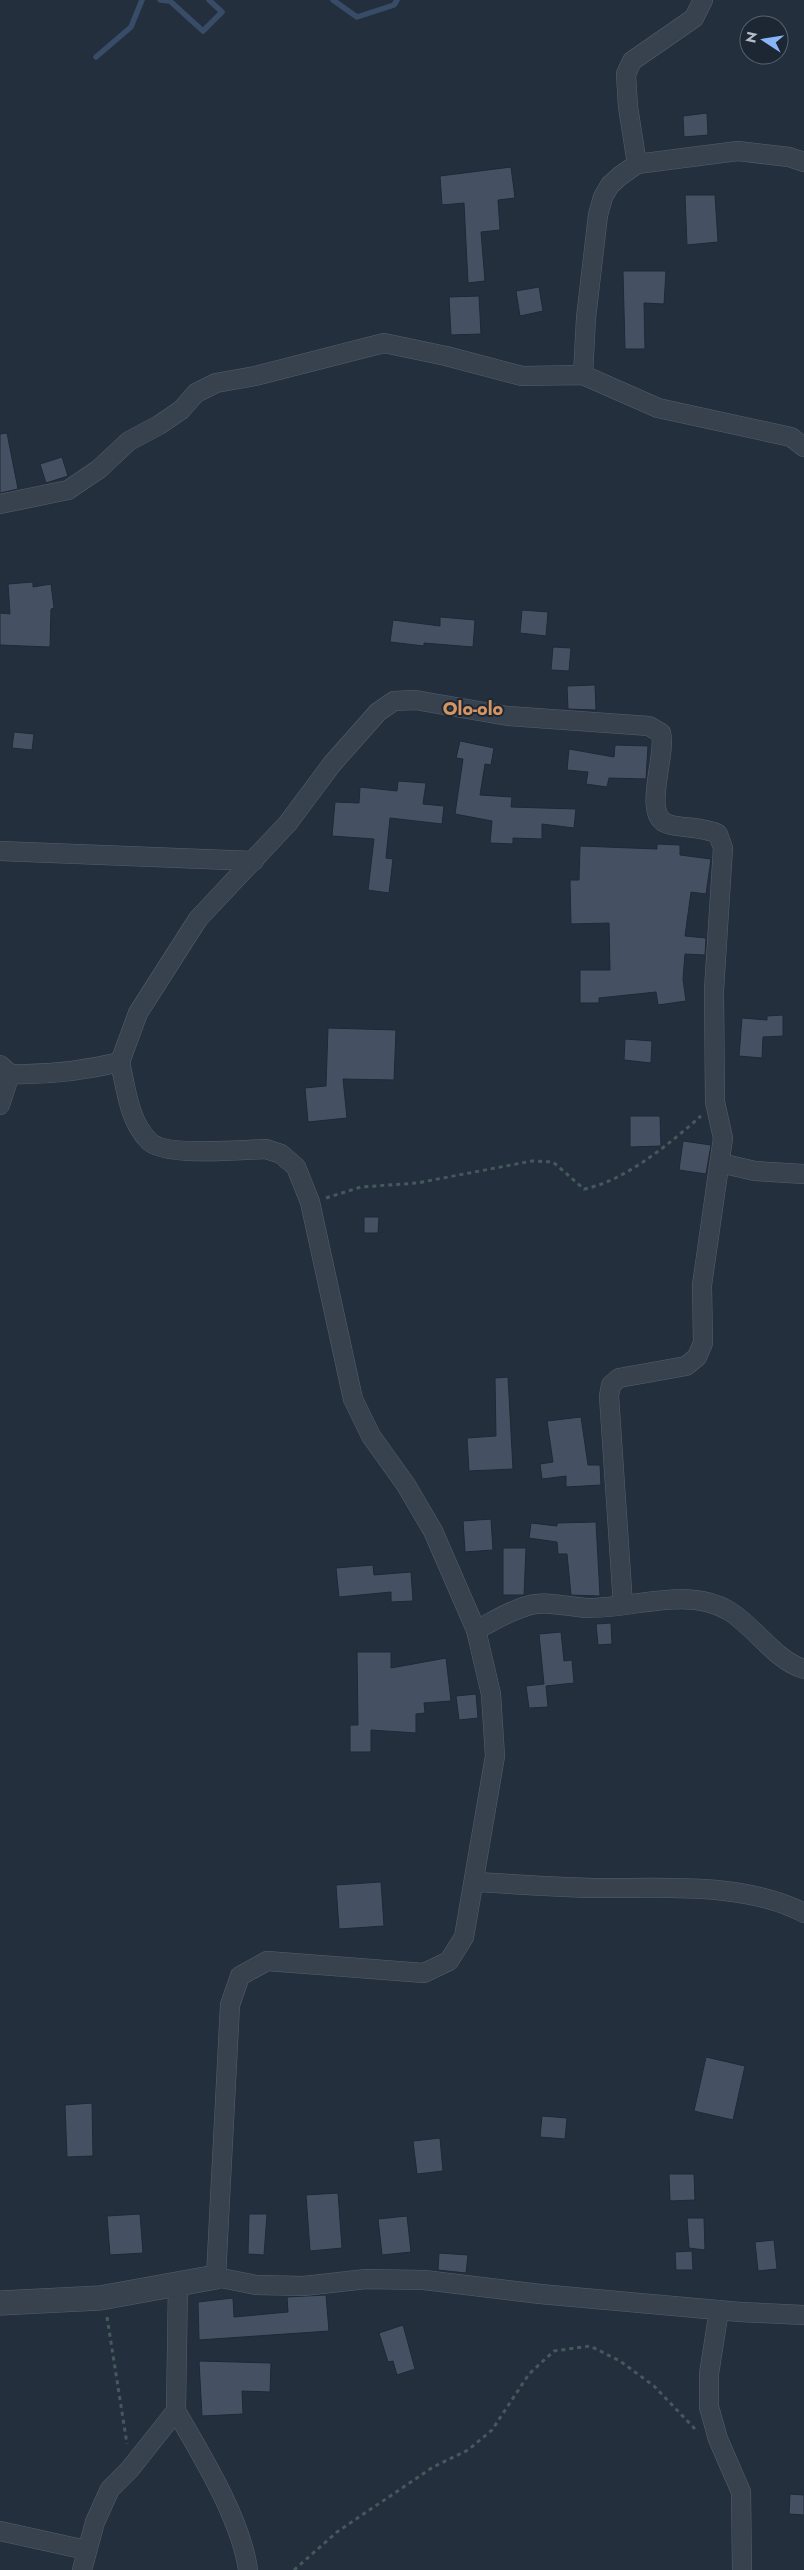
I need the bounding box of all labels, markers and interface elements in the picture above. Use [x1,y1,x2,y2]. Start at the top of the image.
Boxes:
north arrow [739,15,789,65]
text: N [740,30,762,45]
district label: Olo-olo [443,696,504,722]

